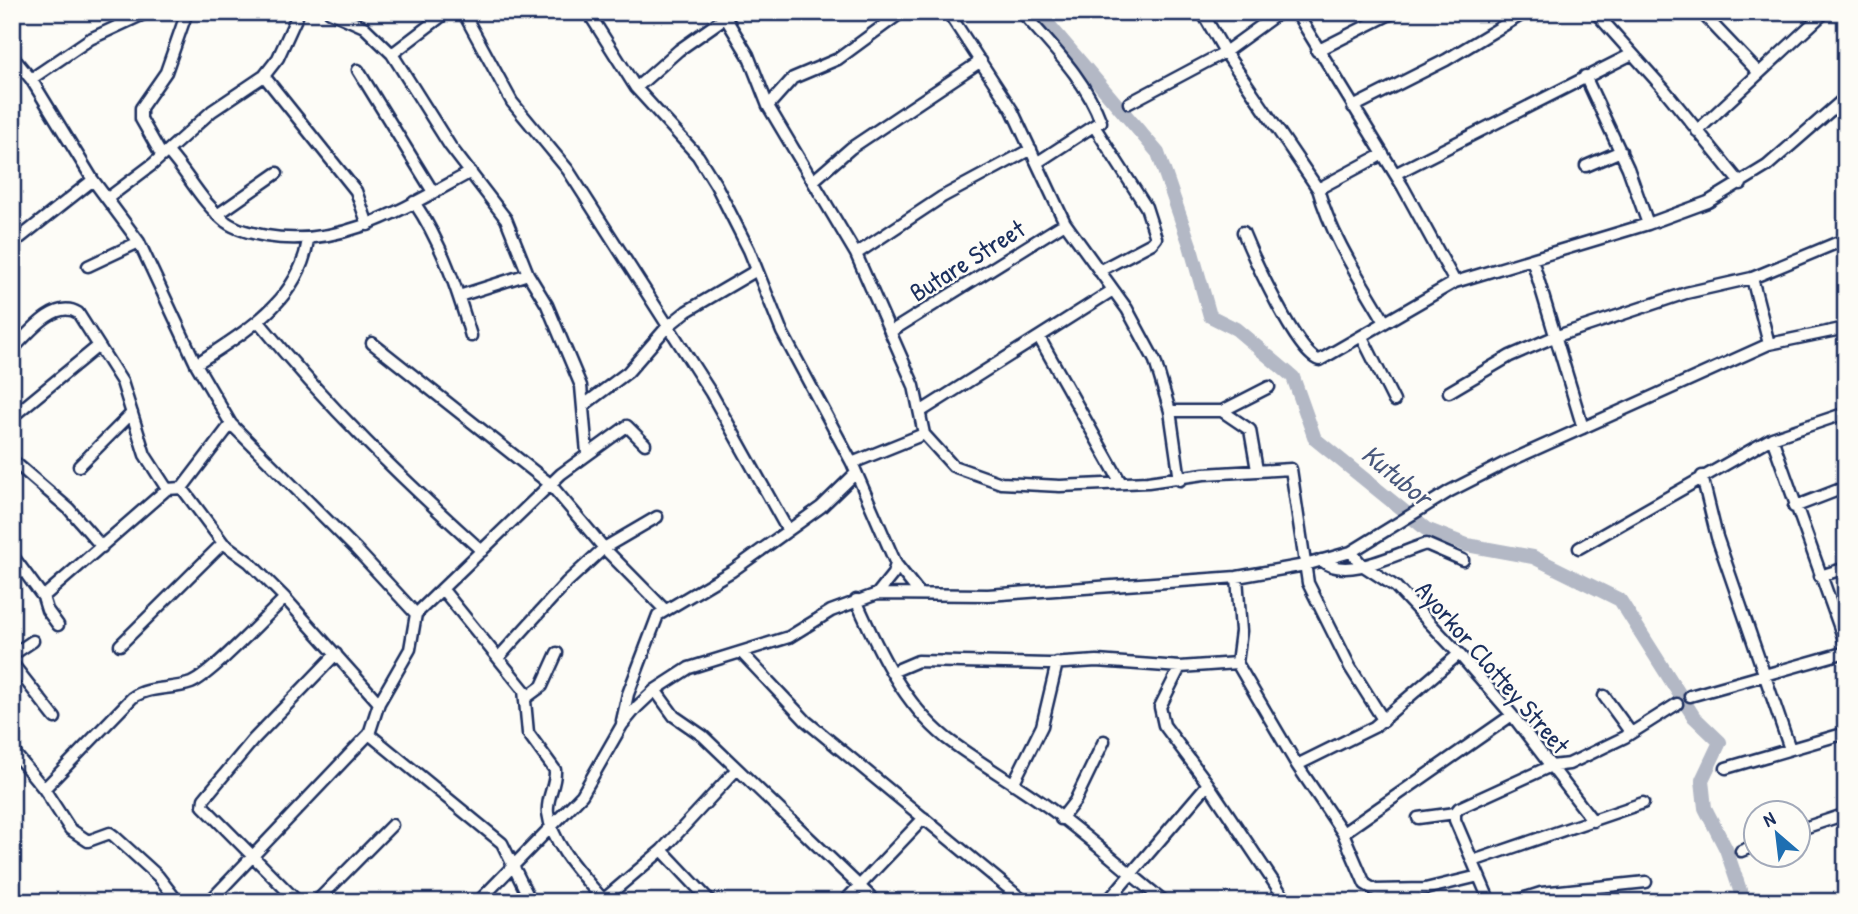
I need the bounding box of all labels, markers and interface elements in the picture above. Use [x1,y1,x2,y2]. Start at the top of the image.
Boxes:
street label: Butare Street [903,210,1032,309]
water label: Kutubor [1354,435,1443,517]
street label: Ayorkor Clottey Street [1408,573,1579,762]
north arrow [1742,799,1812,869]
text: N [1758,805,1780,833]

